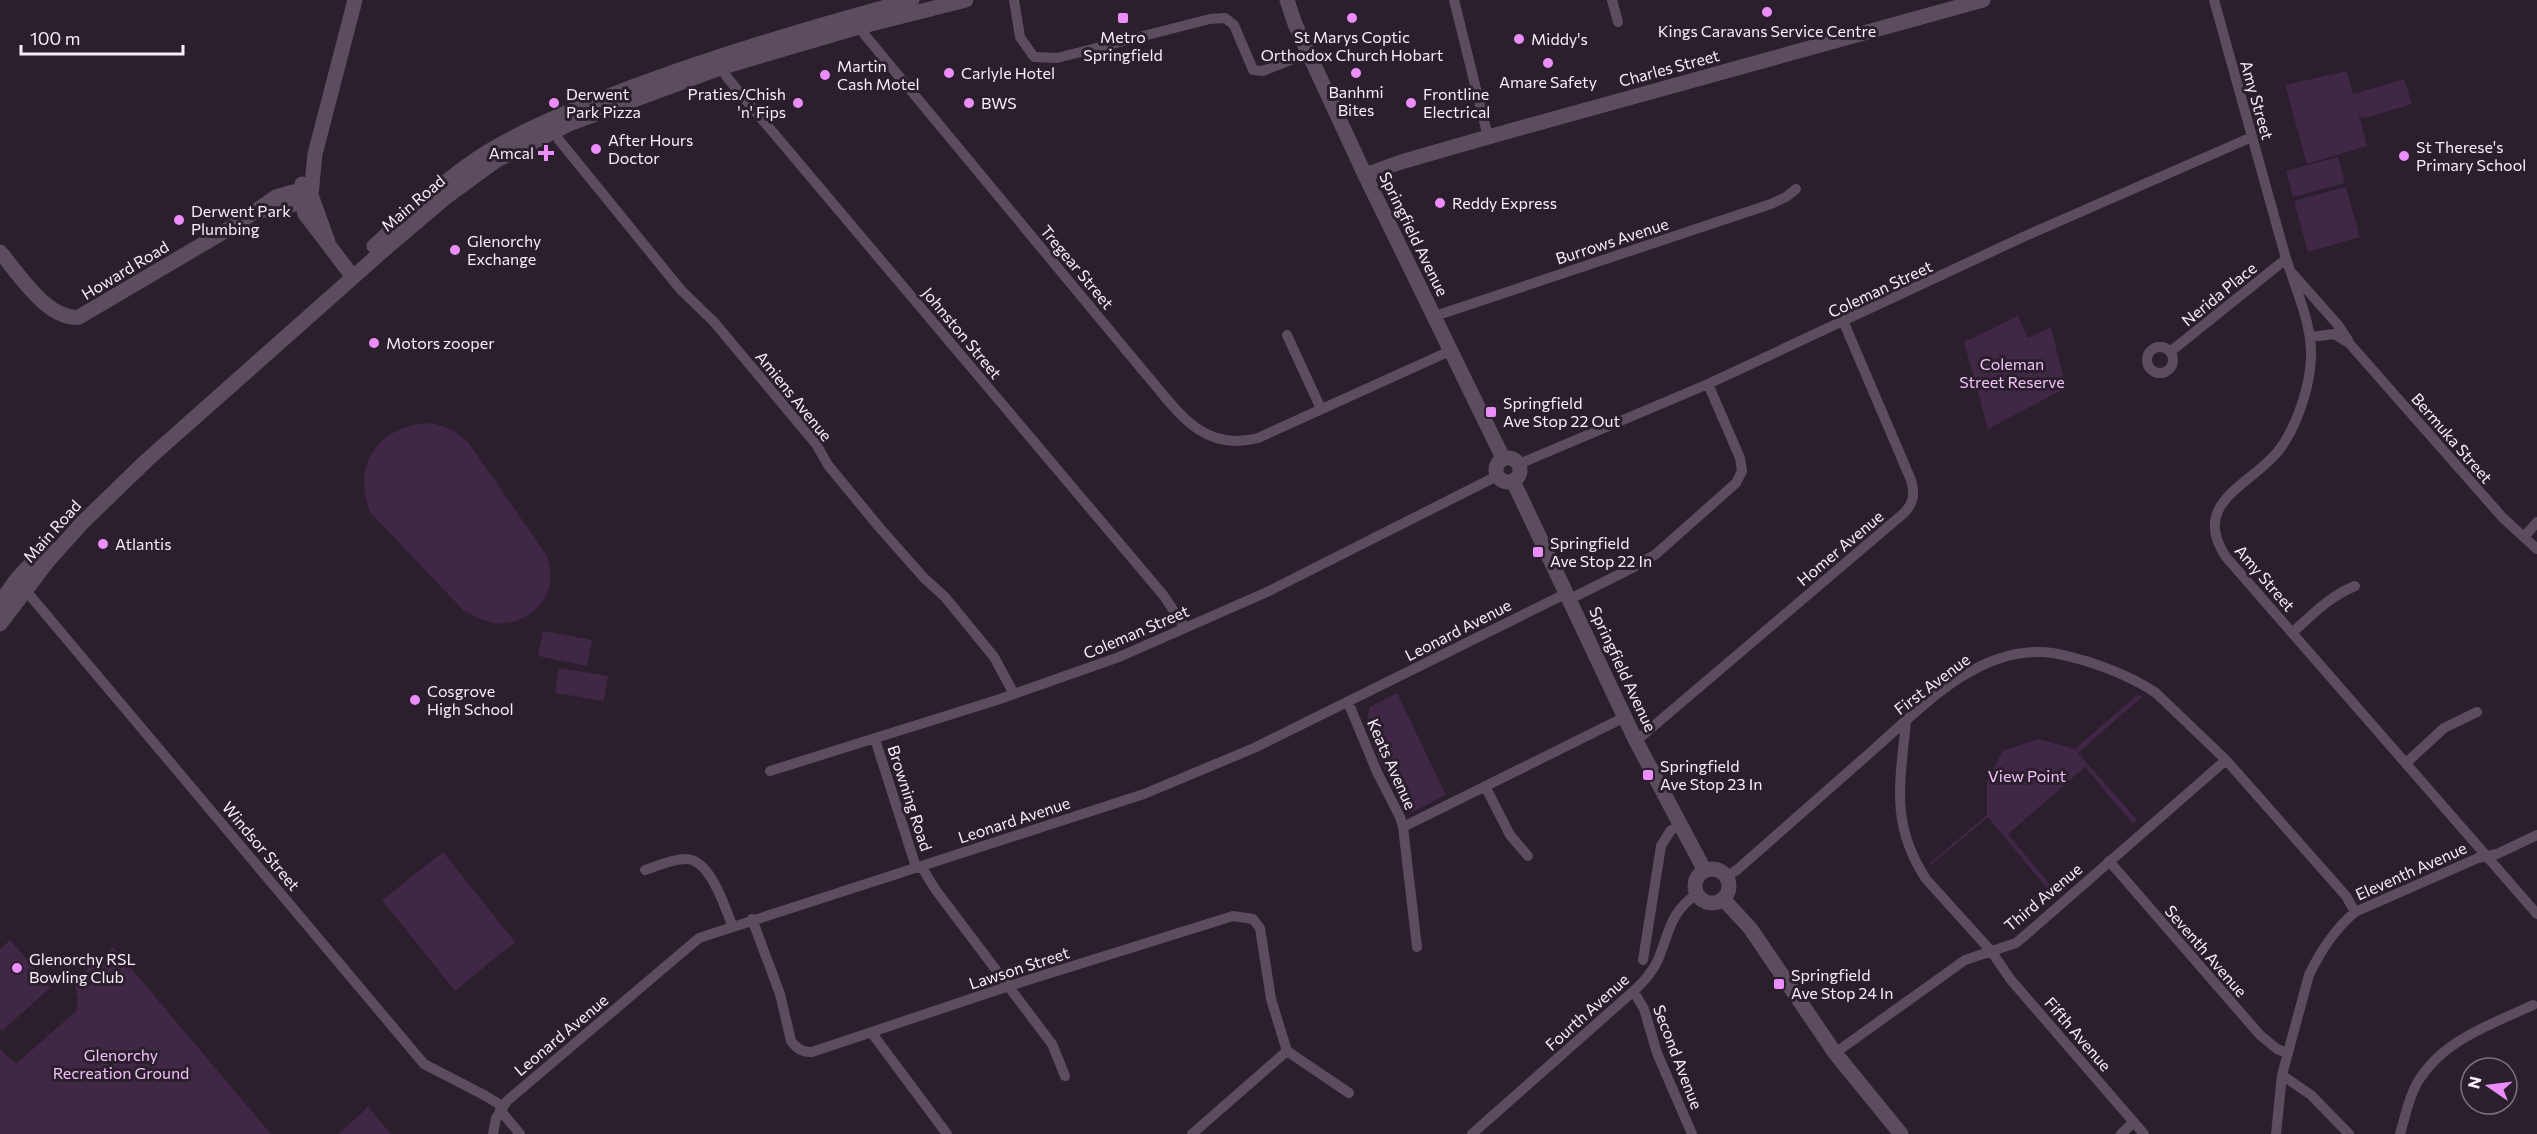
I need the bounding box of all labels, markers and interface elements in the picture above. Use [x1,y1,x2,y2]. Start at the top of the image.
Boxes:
marker: Kings Caravans Service Centre [1760,5,1774,19]
marker: Metro Springfield [1116,11,1130,25]
marker: St Marys Coptic Orthodox Church Hobart [1345,11,1359,25]
scale bar [21,18,183,56]
place label: Kings Caravans Service Centre [1658,21,1876,40]
text: 100 m [30,27,80,49]
place label: Metro Springfield [1083,27,1163,64]
place label: St Marys Coptic Orthodox Church Hobart [1261,27,1444,64]
place label: Middy's [1531,29,1588,48]
marker: Middy's [1512,32,1526,46]
street label: Charles Street [1617,45,1721,90]
place label: Martin Cash Motel [837,56,920,93]
marker: Amare Safety [1541,56,1555,70]
street label: Amy Street [2237,58,2278,142]
place label: Carlyle Hotel [961,63,1055,82]
marker: Carlyle Hotel [942,66,956,80]
marker: Banhmi Bites [1349,66,1363,80]
marker: Martin Cash Motel [818,68,832,82]
place label: Amare Safety [1499,72,1597,91]
place label: Banhmi Bites [1328,82,1384,119]
place label: Derwent Park Pizza [566,84,641,121]
place label: Praties/Chish 'n' Fips [688,84,786,121]
place label: Frontline Electrical [1423,84,1490,121]
place label: BWS [981,93,1017,112]
marker: Derwent Park Pizza [547,96,561,110]
marker: Praties/Chish 'n' Fips [791,96,805,110]
marker: BWS [962,96,976,110]
marker: Frontline Electrical [1404,96,1418,110]
place label: After Hours Doctor [608,130,693,167]
place label: St Therese's Primary School [2416,137,2526,174]
marker: After Hours Doctor [589,142,603,156]
place label: Amcal [489,143,534,162]
marker: Amcal [539,146,553,160]
marker: St Therese's Primary School [2397,149,2411,163]
street label: Springfield Avenue [1376,169,1453,299]
street label: Main Road [377,171,448,235]
place label: Reddy Express [1452,193,1557,212]
marker: Reddy Express [1433,196,1447,210]
place label: Derwent Park Plumbing [191,201,291,238]
marker: Derwent Park Plumbing [172,213,186,227]
street label: Burrows Avenue [1553,213,1671,268]
street label: Tregear Street [1037,221,1118,313]
place label: Glenorchy Exchange [467,231,541,268]
street label: Howard Road [78,236,172,303]
marker: Glenorchy Exchange [448,243,462,257]
street label: Coleman Street [1825,256,1935,321]
street label: Nerida Place [2178,258,2260,329]
street label: Johnston Street [919,283,1006,382]
place label: Motors zooper [386,333,495,352]
marker: Motors zooper [367,336,381,350]
street label: Amiens Avenue [752,347,837,445]
park label: Coleman Street Reserve [1959,354,2065,391]
street label: Bermuka Street [2408,389,2497,487]
place label: Springfield Ave Stop 22 Out [1503,393,1620,430]
marker: Springfield Ave Stop 22 Out [1484,405,1498,419]
street label: Main Road [19,496,85,566]
street label: Homer Avenue [1793,506,1887,589]
place label: Springfield Ave Stop 22 In [1550,533,1652,570]
place label: Atlantis [115,534,172,553]
marker: Atlantis [96,537,110,551]
street label: Amy Street [2232,541,2300,615]
marker: Springfield Ave Stop 22 In [1531,545,1545,559]
street label: Leonard Avenue [1402,595,1514,664]
street label: Coleman Street [1080,601,1192,662]
street label: Springfield Avenue [1586,603,1661,734]
street label: First Avenue [1890,649,1973,718]
place label: Cosgrove High School [427,681,514,718]
marker: Cosgrove High School [408,693,422,707]
street label: Keats Avenue [1364,716,1421,812]
street label: Browning Road [884,743,937,853]
place label: Springfield Ave Stop 23 In [1660,756,1762,793]
park label: View Point [1988,766,2067,785]
marker: Springfield Ave Stop 23 In [1641,768,1655,782]
street label: Leonard Avenue [956,792,1072,847]
street label: Windsor Street [219,797,304,894]
street label: Eleventh Avenue [2352,838,2469,904]
street label: Third Avenue [2000,859,2085,935]
street label: Seventh Avenue [2161,901,2251,1000]
street label: Lawson Street [966,942,1072,993]
place label: Glenorchy RSL Bowling Club [29,949,136,986]
marker: Glenorchy RSL Bowling Club [10,961,24,975]
place label: Springfield Ave Stop 24 In [1791,965,1894,1002]
street label: Fourth Avenue [1541,969,1632,1054]
marker: Springfield Ave Stop 24 In [1772,977,1786,991]
street label: Leonard Avenue [510,990,611,1079]
street label: Fifth Avenue [2041,993,2116,1075]
street label: Second Avenue [1650,1002,1707,1112]
park label: Glenorchy Recreation Ground [53,1045,189,1082]
north arrow [2459,1056,2519,1116]
text: N [2463,1074,2485,1090]

